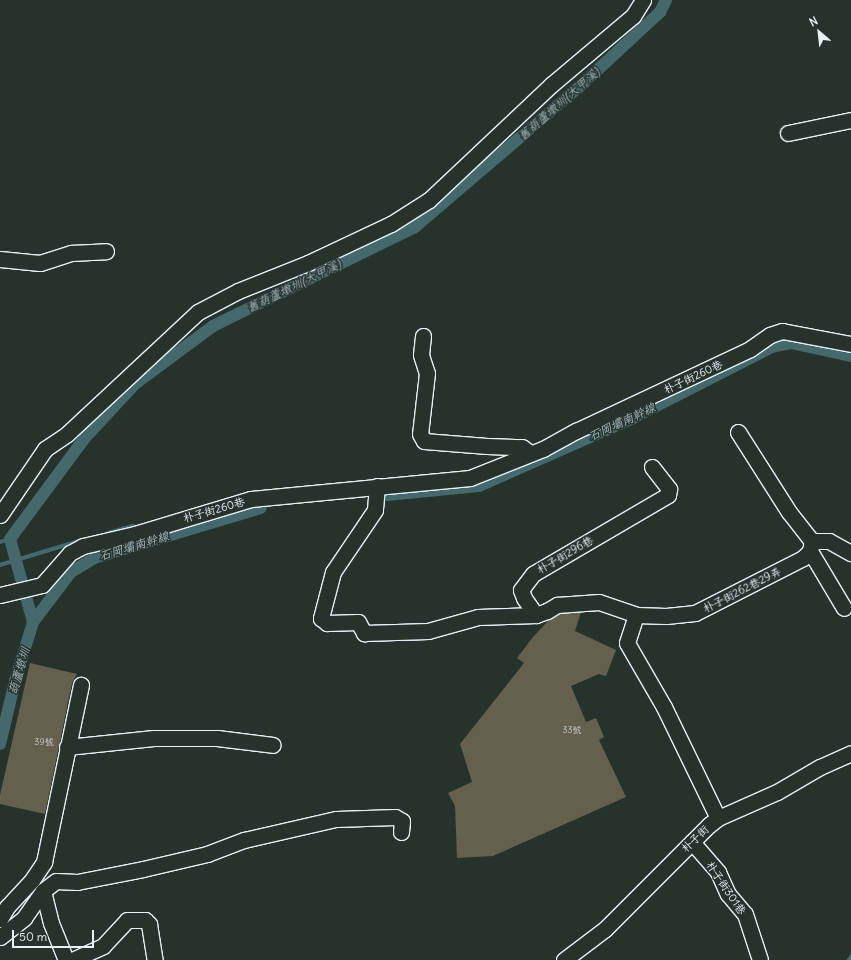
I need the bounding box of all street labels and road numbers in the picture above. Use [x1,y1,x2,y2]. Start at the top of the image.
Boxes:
street label: 朴子街260巷 [661,358,725,396]
street label: 朴子街260巷 [182,495,246,525]
street label: 朴子街296巷 [535,534,595,576]
street label: 朴子街262巷29弄 [701,565,783,615]
street label: 朴子街 [679,823,711,855]
street label: 朴子街301巷 [703,859,749,917]

